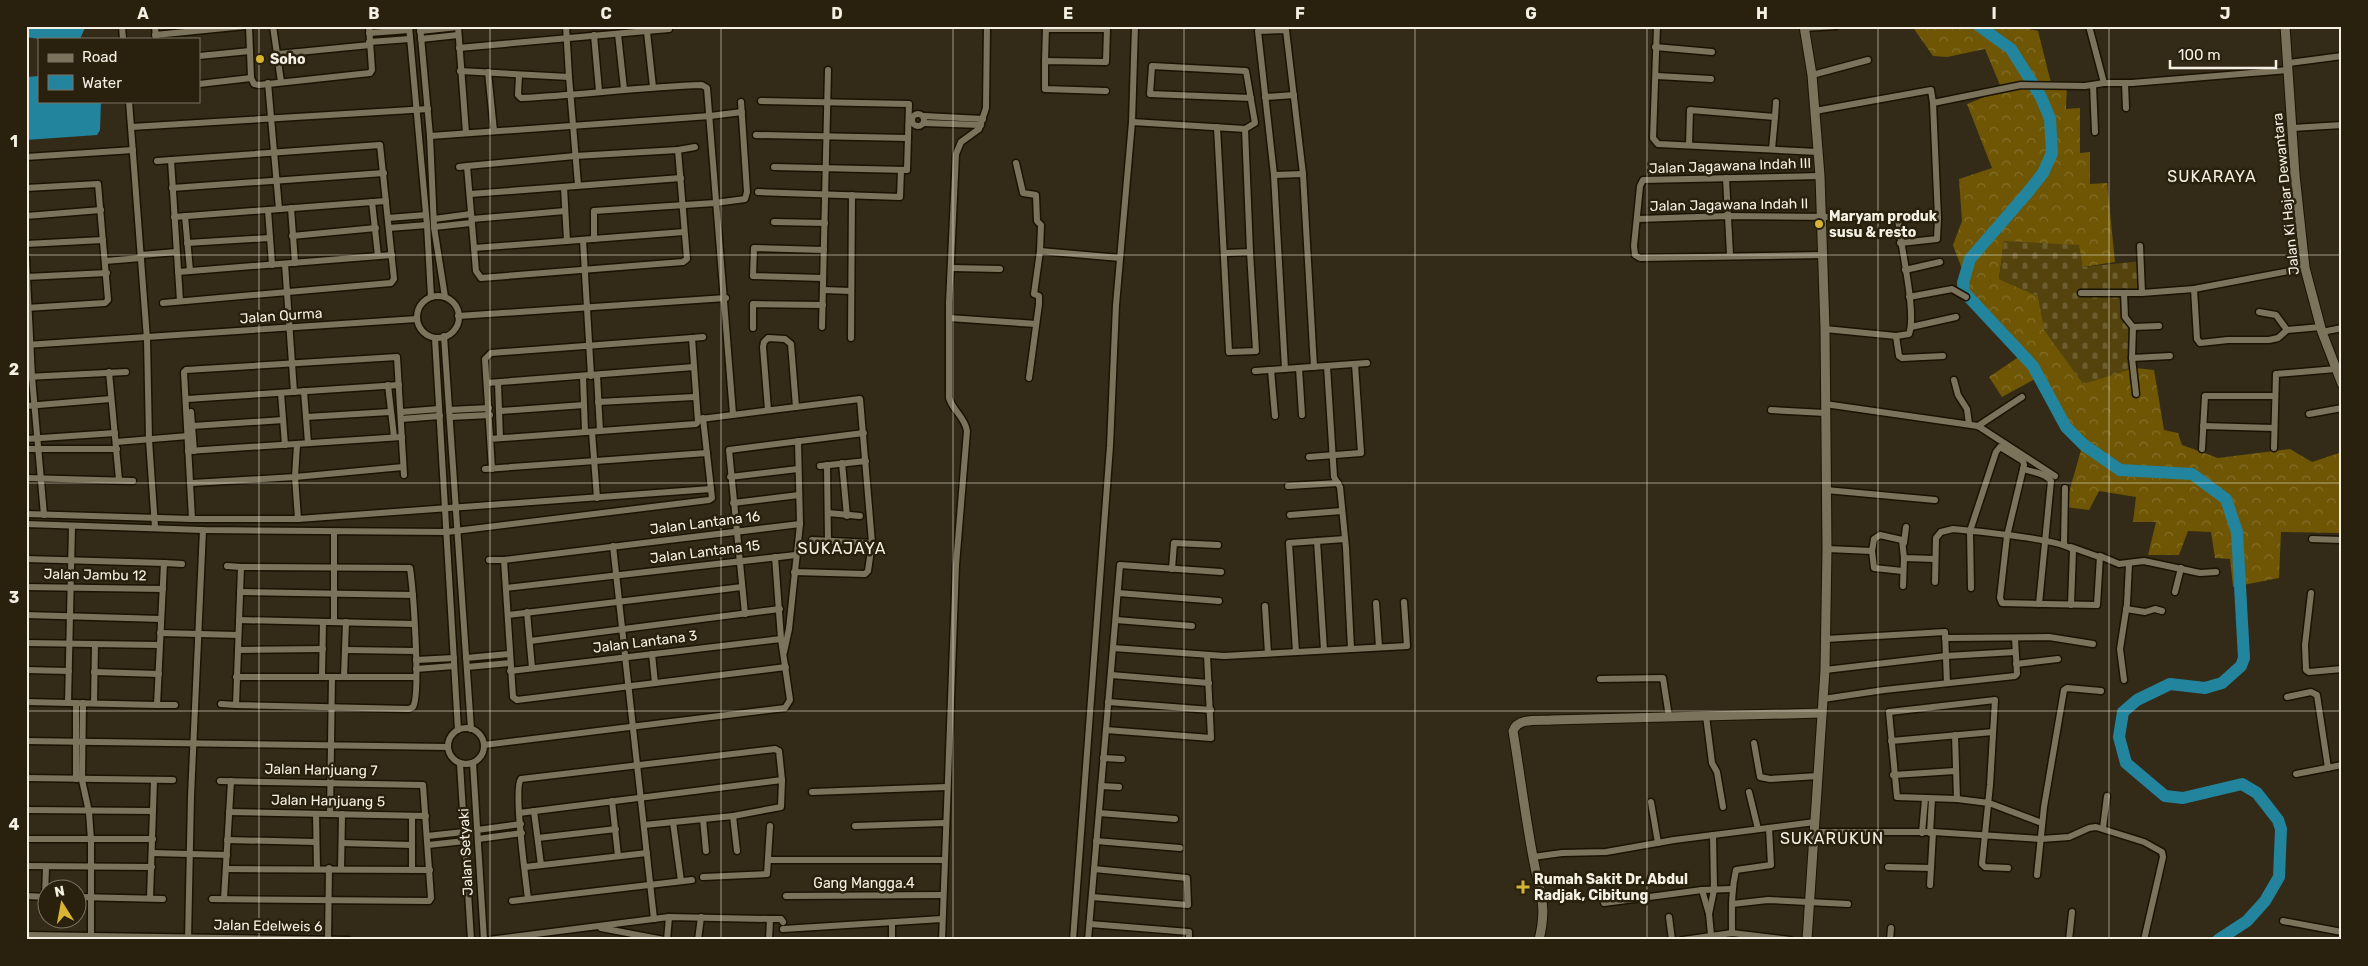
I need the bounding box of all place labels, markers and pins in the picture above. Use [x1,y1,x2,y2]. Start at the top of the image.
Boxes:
place label: Soho [270,51,306,68]
marker: Soho [254,53,266,65]
place label: Maryam produk susu & resto [1829,208,1938,241]
marker: Maryam produk susu & resto [1813,218,1825,230]
place label: Rumah Sakit Dr. Abdul Radjak, Cibitung [1534,871,1688,904]
marker: Rumah Sakit Dr. Abdul Radjak, Cibitung [1516,880,1530,894]

